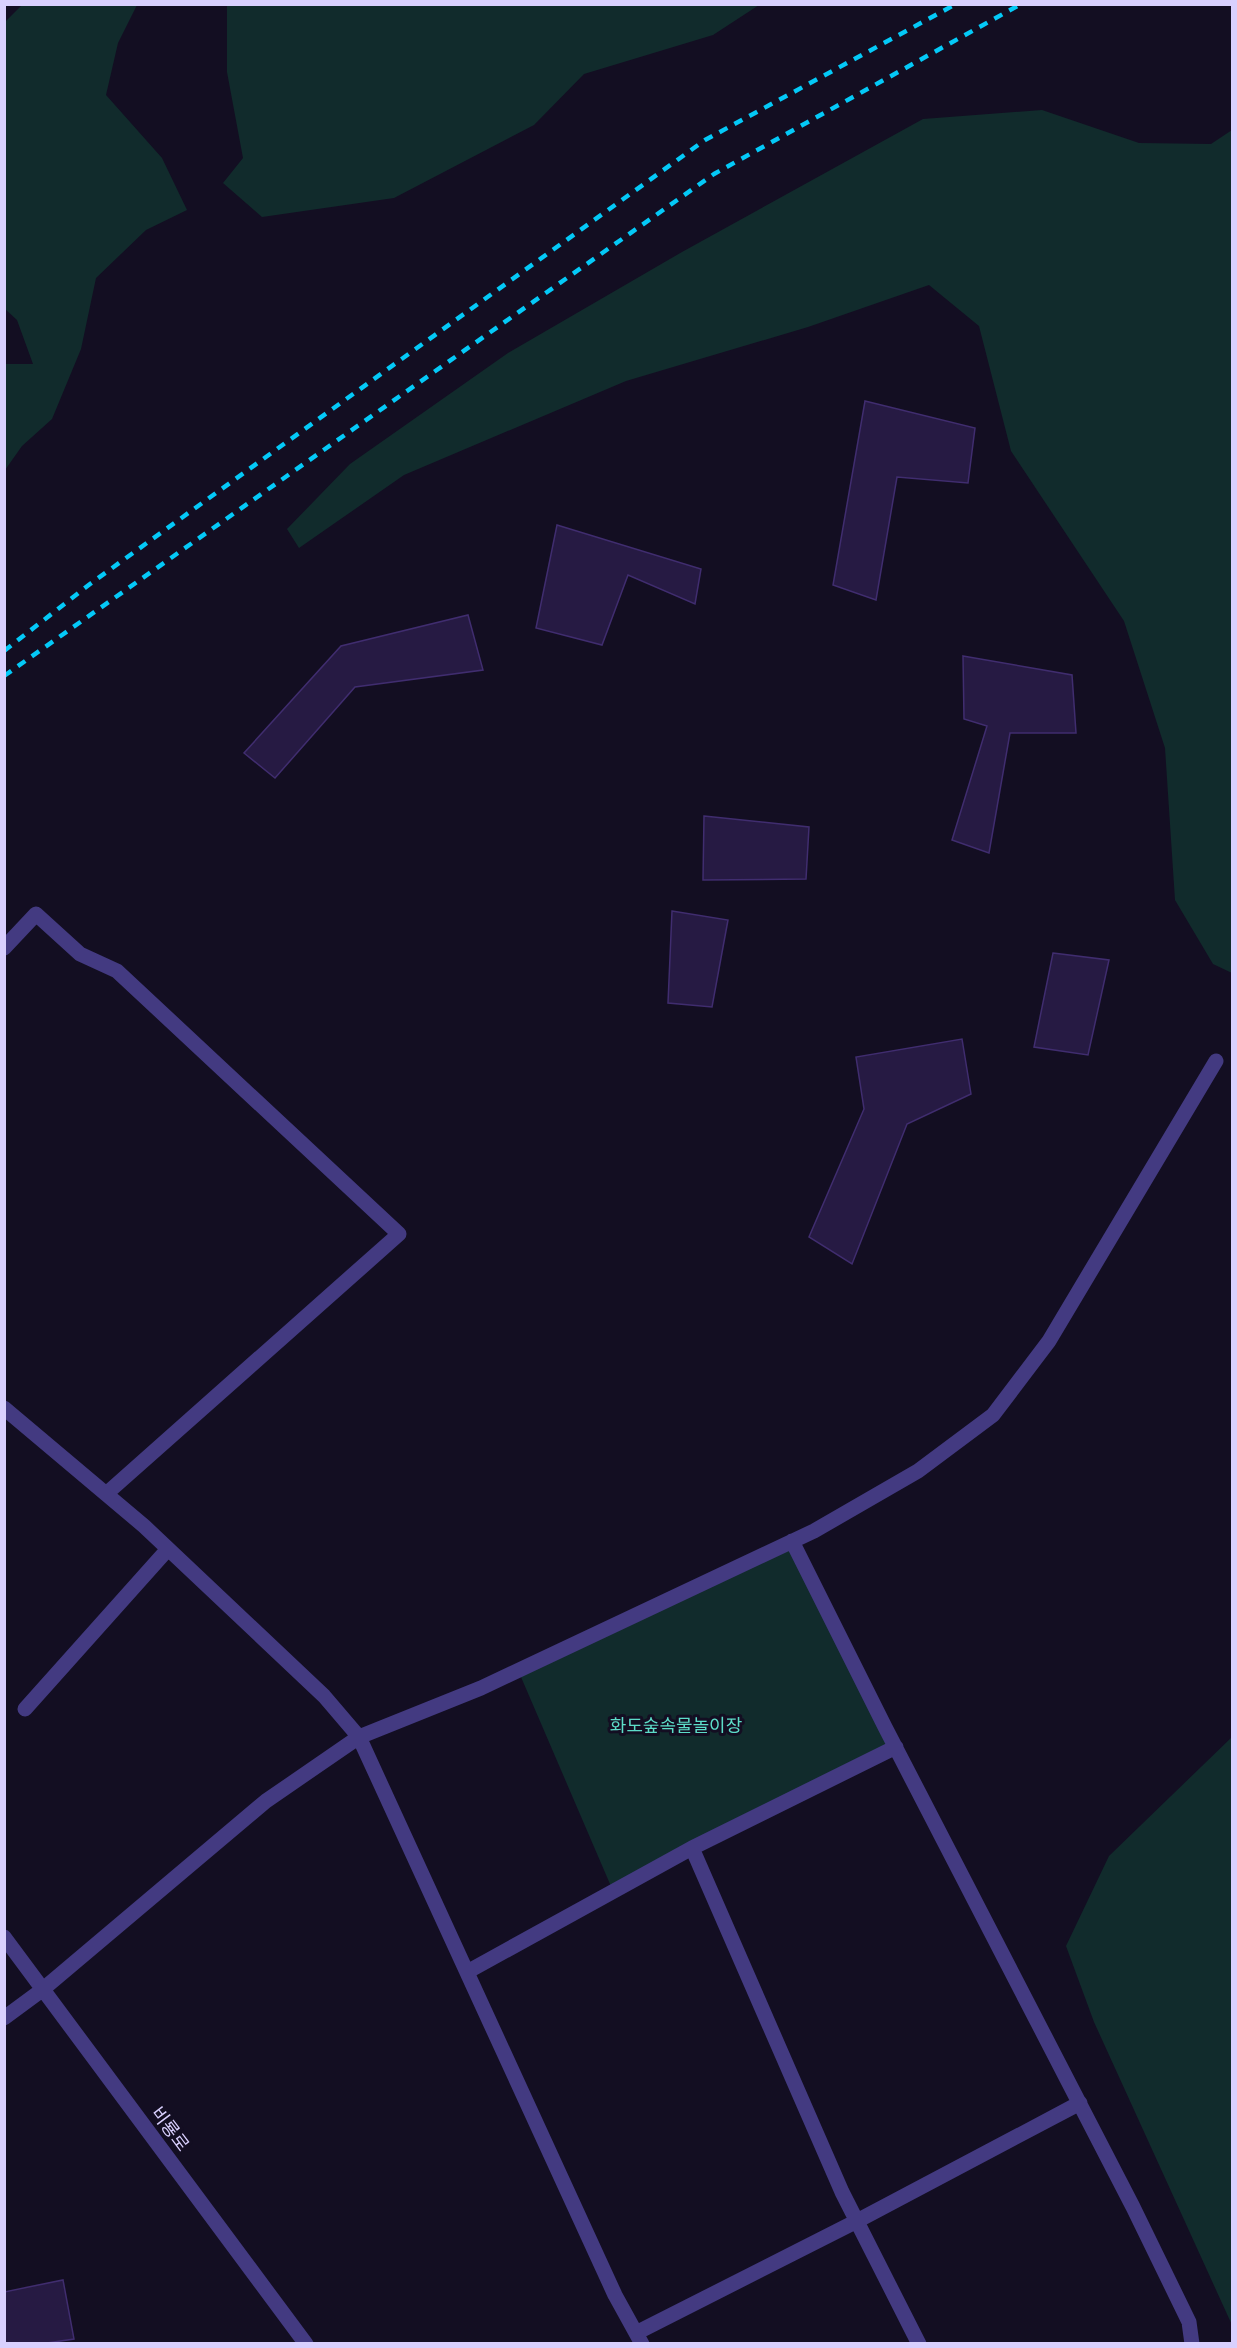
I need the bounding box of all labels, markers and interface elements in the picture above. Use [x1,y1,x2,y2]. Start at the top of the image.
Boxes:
park label: 화도숲속물놀이장 [610,1715,742,1737]
street label: 비룡로 [146,2103,194,2155]

